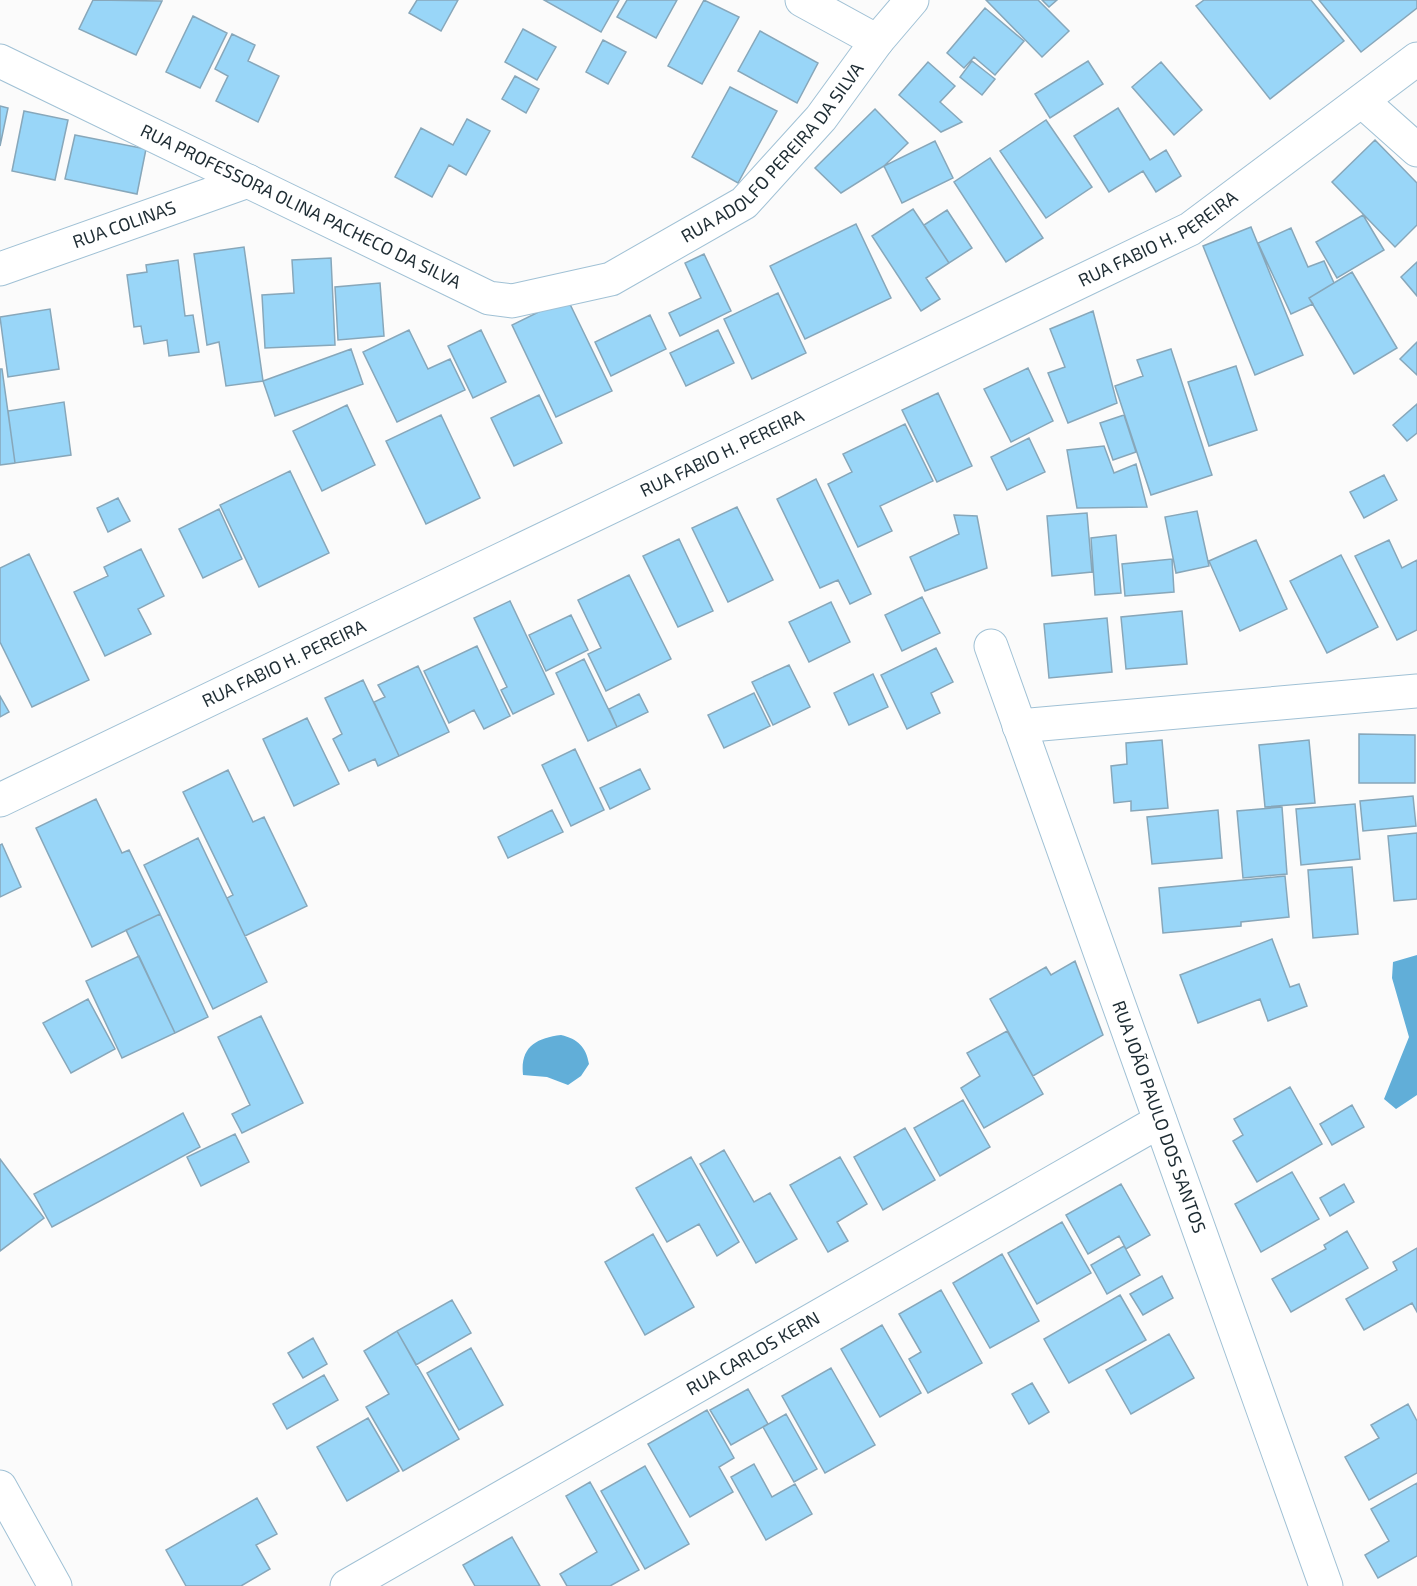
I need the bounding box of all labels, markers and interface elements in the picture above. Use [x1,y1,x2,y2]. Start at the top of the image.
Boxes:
street label: RUA ADOLFO PEREIRA DA SILVA [677,57,868,247]
street label: RUA PROFESSORA OLINA PACHECO DA SILVA [137,119,466,293]
street label: RUA FABIO H. PEREIRA [1074,185,1242,291]
street label: RUA COLINAS [70,196,179,252]
street label: RUA FABIO H. PEREIRA [636,404,808,501]
street label: RUA FABIO H. PEREIRA [198,614,370,711]
street label: RUA JOÃO PAULO DOS SANTOS [1108,997,1211,1236]
street label: RUA CARLOS KERN [682,1306,823,1400]

